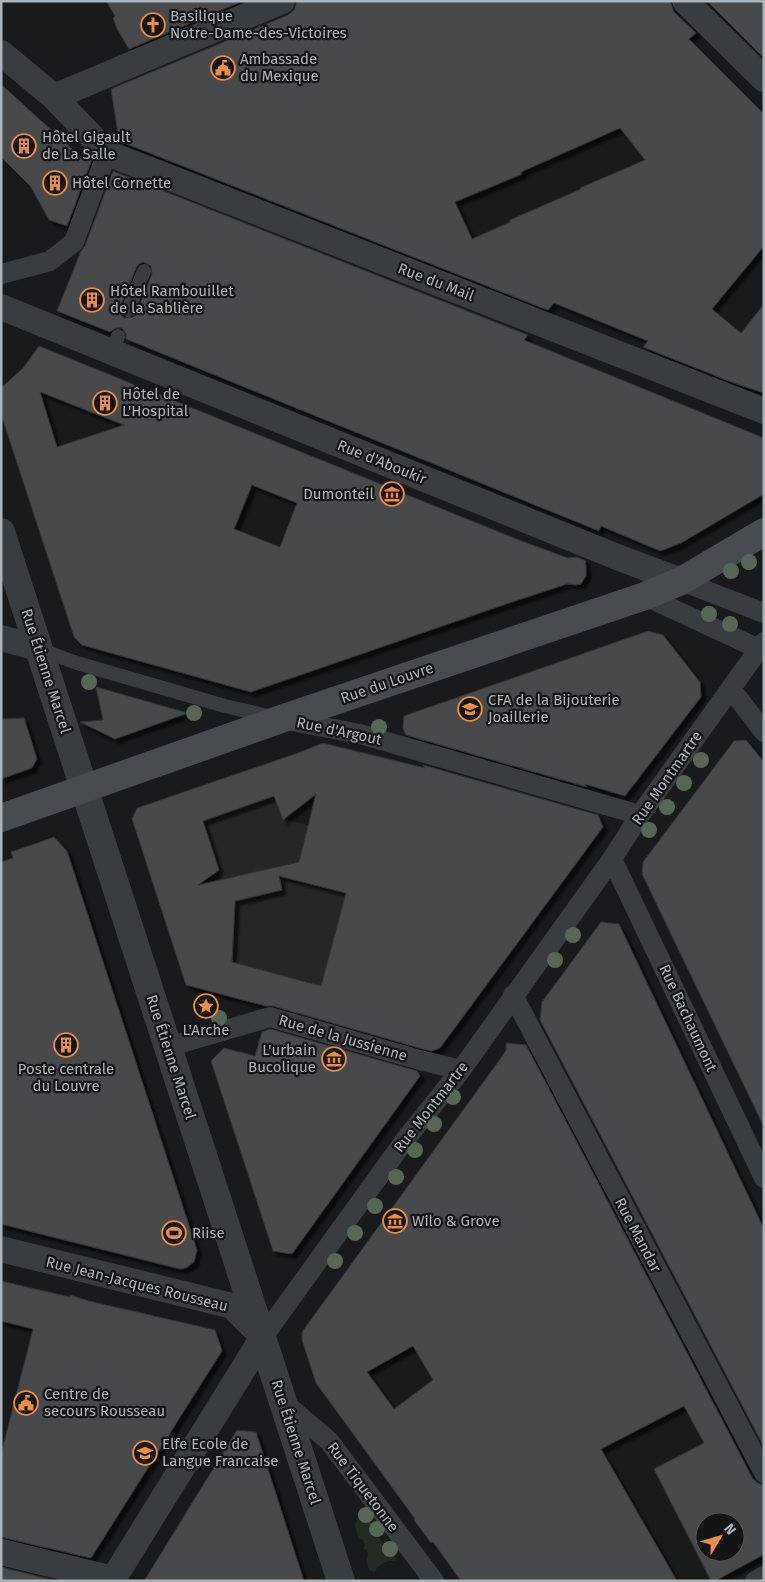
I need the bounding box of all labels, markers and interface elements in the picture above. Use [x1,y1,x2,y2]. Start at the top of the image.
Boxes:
place label: Basilique Notre-Dame-des-Victoires [170,7,347,42]
church icon: Basilique Notre-Dame-des-Victoires [140,12,166,38]
place label: Ambassade du Mexique [240,50,319,85]
public building icon: Ambassade du Mexique [210,55,236,81]
place label: Hôtel Gigault de La Salle [42,128,131,163]
building icon: Hôtel Gigault de La Salle [11,133,37,159]
building icon: Hôtel Cornette [42,170,68,196]
place label: Hôtel Cornette [72,174,171,192]
street label: Rue du Mail [395,259,477,305]
place label: Hôtel Rambouillet de la Sablière [110,282,234,317]
building icon: Hôtel Rambouillet de la Sablière [79,287,105,313]
place label: Hôtel de L'Hospital [122,385,189,420]
building icon: Hôtel de L'Hospital [92,390,118,416]
street label: Rue d'Aboukir [335,436,429,488]
museum icon: Dumonteil [379,481,405,507]
place label: Dumonteil [303,485,375,503]
street label: Rue Étienne Marcel [17,606,75,736]
street label: Rue du Louvre [338,659,436,707]
place label: CFA de la Bijouterie Joaillerie [488,691,620,726]
school or university icon: CFA de la Bijouterie Joaillerie [457,696,483,722]
street label: Rue d'Argout [295,713,384,749]
street label: Rue Montmartre [628,728,706,828]
street label: Rue Bachaumont [655,962,721,1075]
street label: Rue Étienne Marcel [142,992,200,1122]
place icon: L'Arche [193,993,219,1019]
street label: Rue de la Jussienne [277,1011,409,1065]
place label: L'Arche [183,1021,229,1039]
building icon: Poste centrale du Louvre [53,1032,79,1058]
place label: L'urbain Bucolique [248,1041,316,1076]
museum icon: L'urbain Bucolique [321,1046,347,1072]
street label: Rue Montmartre [390,1058,472,1156]
place label: Poste centrale du Louvre [18,1060,114,1095]
street label: Rue Mandar [611,1195,665,1275]
museum icon: Wilo & Grove [382,1208,408,1234]
place label: Wilo & Grove [412,1212,500,1230]
sports icon: Riise [161,1220,187,1246]
place label: Riise [192,1224,225,1242]
street label: Rue Jean-Jacques Rousseau [44,1253,230,1315]
street label: Rue Étienne Marcel [267,1377,325,1507]
place label: Centre de secours Rousseau [44,1385,165,1420]
public building icon: Centre de secours Rousseau [13,1390,39,1416]
place label: Elfe Ecole de Langue Francaise [162,1435,278,1470]
street label: Rue Tiquetonne [323,1439,403,1535]
school or university icon: Elfe Ecole de Langue Francaise [132,1440,158,1466]
north arrow [695,1512,745,1562]
text: N [720,1520,739,1538]

